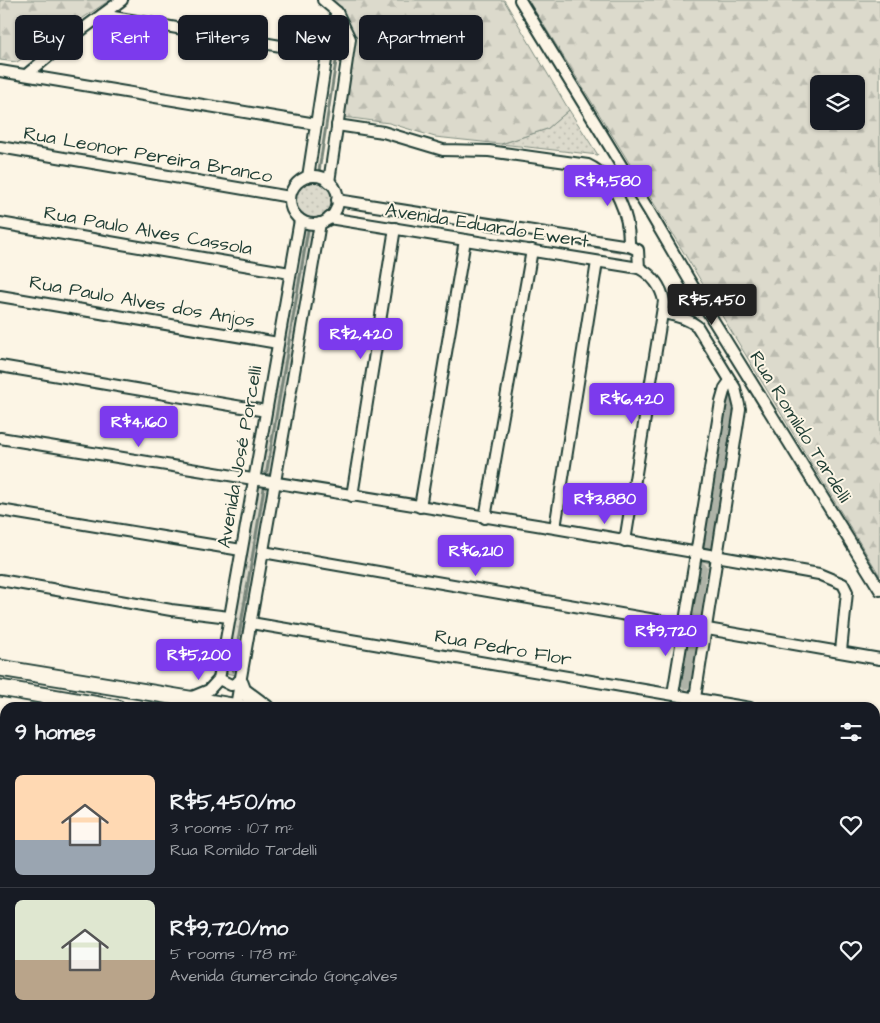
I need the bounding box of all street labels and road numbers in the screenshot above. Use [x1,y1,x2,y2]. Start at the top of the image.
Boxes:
street label: Rua Leonor Pereira Branco [21,120,275,190]
street label: Avenida Eduardo Ewert [383,197,591,255]
street label: Rua Paulo Alves Cassola [42,199,255,263]
street label: Rua Paulo Alves dos Anjos [27,269,257,335]
street label: Rua Romildo Tardelli [742,346,858,508]
street label: Avenida José Porcelli [211,364,269,550]
street label: Rua Pedro Flor [432,623,574,673]

